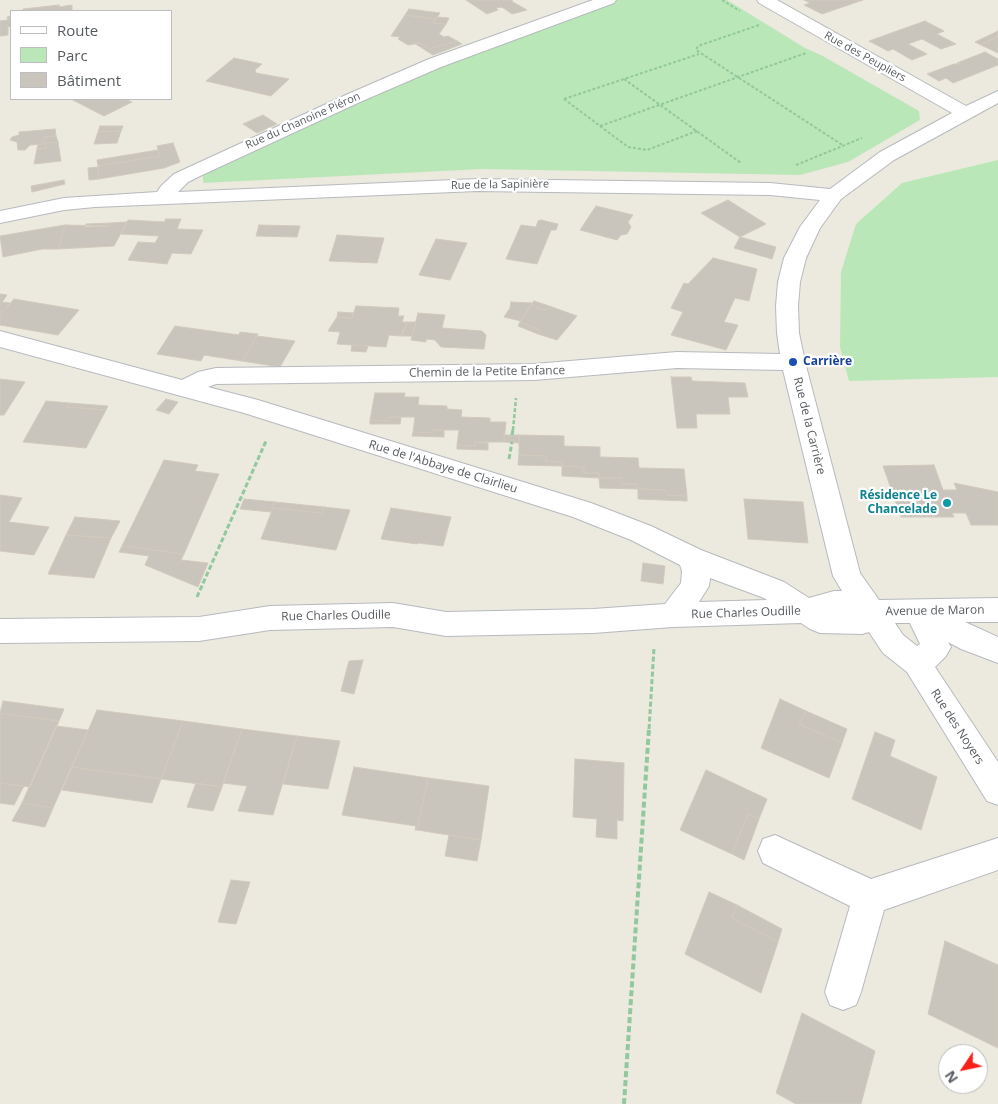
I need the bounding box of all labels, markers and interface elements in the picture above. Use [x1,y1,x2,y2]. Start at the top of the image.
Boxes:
legend [10,10,172,100]
text: Route [57,20,98,40]
street label: Rue des Peupliers [822,29,908,85]
text: Parc [57,45,88,65]
text: Bâtiment [57,70,121,90]
street label: Rue du Chanoine Piéron [244,90,362,152]
street label: Rue de la Sapinière [451,178,549,192]
place label: Carrière [803,355,852,369]
marker: Carrière [787,356,799,368]
street label: Chemin de la Petite Enfance [409,363,565,381]
street label: Rue de la Carrière [790,376,828,476]
street label: Rue de l'Abbaye de Clairlieu [367,437,519,497]
place label: Résidence Le Chancelade [860,489,937,517]
marker: Résidence Le Chancelade [941,497,953,509]
street label: Avenue de Maron [885,603,985,619]
street label: Rue Charles Oudille [691,604,801,622]
street label: Rue Charles Oudille [281,608,391,624]
street label: Rue des Noyers [927,687,987,767]
north arrow [938,1044,988,1094]
text: N [940,1067,962,1087]

